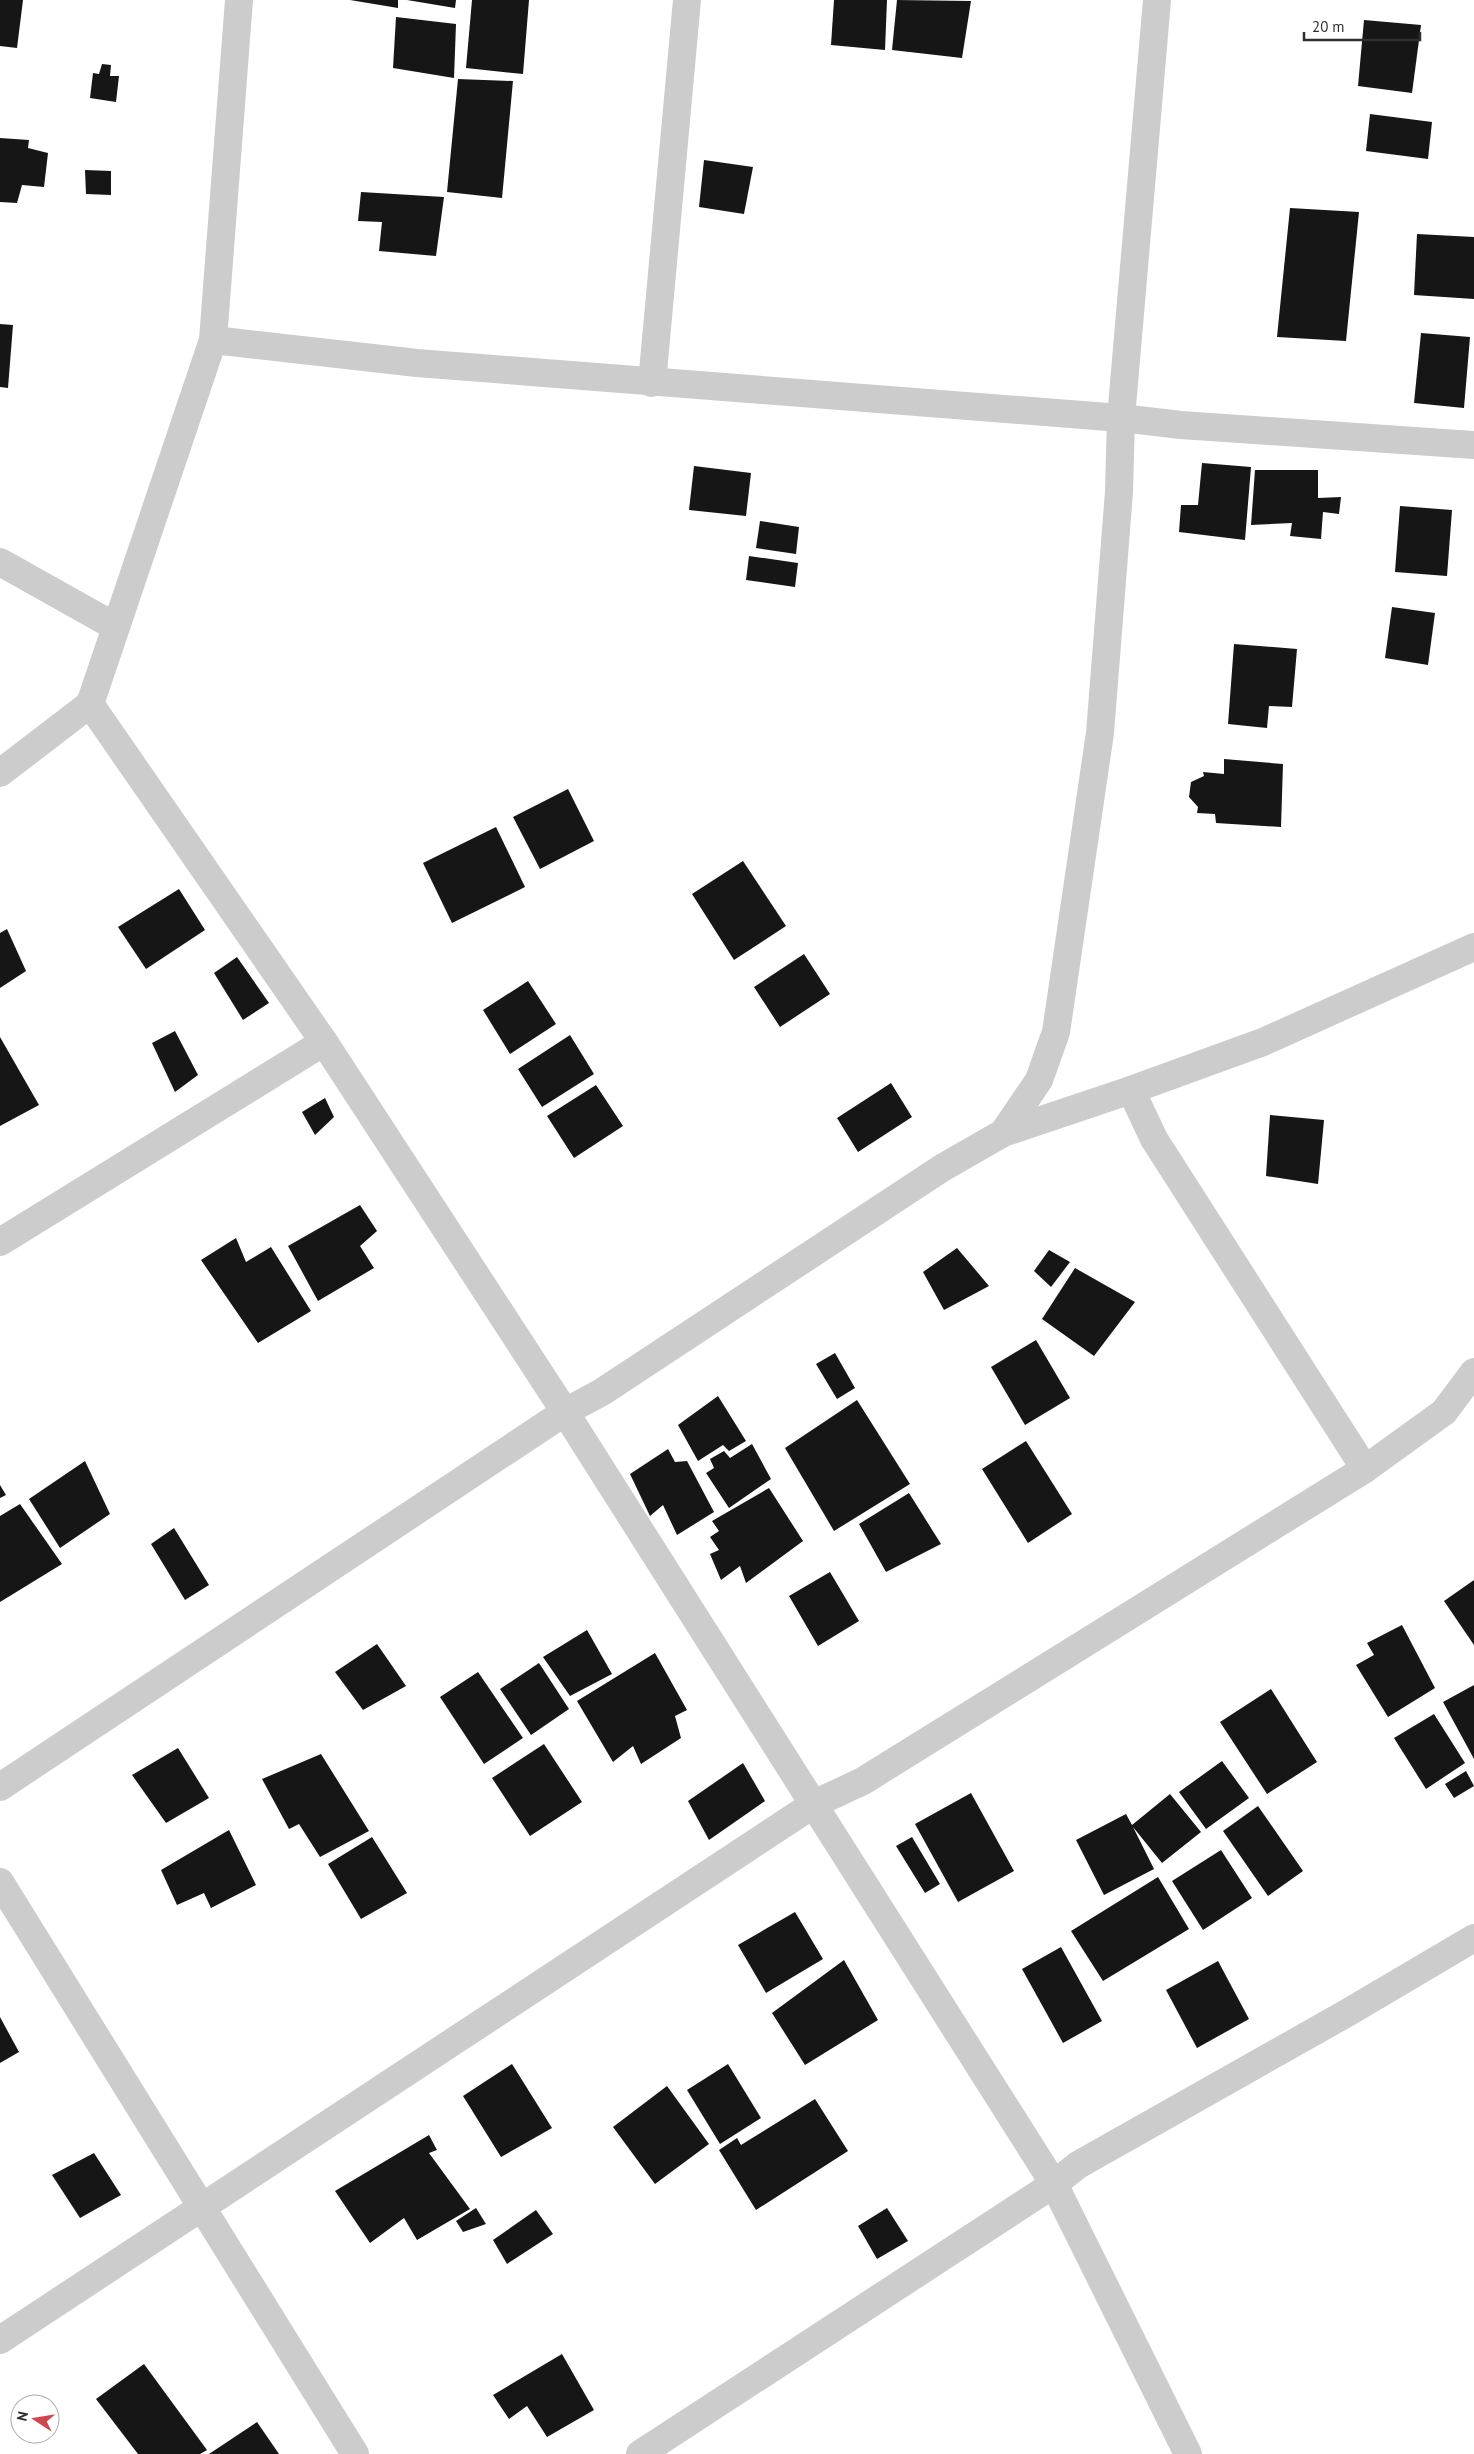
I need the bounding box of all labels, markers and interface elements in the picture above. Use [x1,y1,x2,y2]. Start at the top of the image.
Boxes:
scale bar [1304,10,1420,42]
text: 20 m [1312,17,1345,36]
north arrow [10,2394,60,2444]
text: N [13,2410,32,2423]

